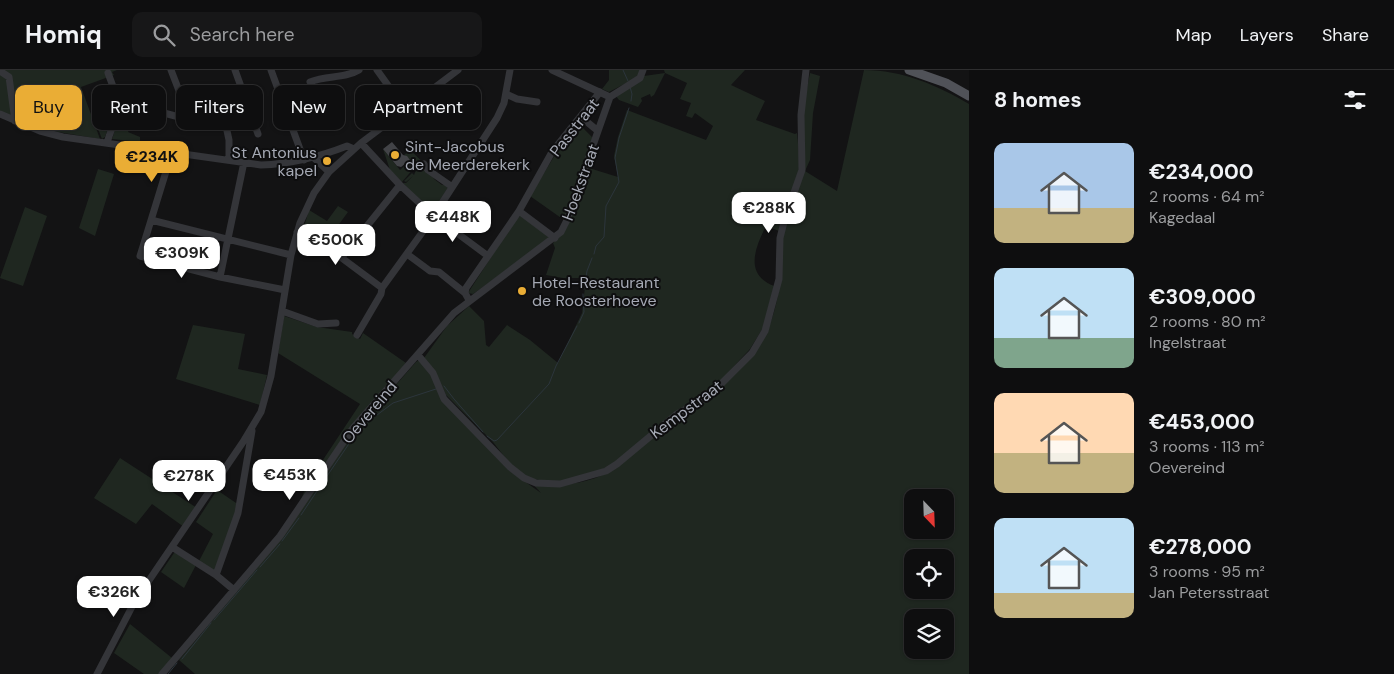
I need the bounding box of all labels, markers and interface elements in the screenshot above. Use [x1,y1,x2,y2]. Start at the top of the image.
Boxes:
search box [132,12,482,57]
text: Homiq [25,19,102,50]
icon: search [150,21,178,49]
text: Search here [190,22,295,47]
text: Map [1176,23,1212,47]
text: Layers [1240,23,1294,47]
text: Share [1322,23,1369,47]
chip: Buy [15,85,82,130]
chip: Rent [92,85,166,130]
chip: Filters [176,85,263,130]
chip: New [273,85,345,130]
chip: Apartment [355,85,481,130]
text: 8 homes [994,86,1082,114]
icon: filters [1341,86,1369,114]
street label: Passtraat [545,94,604,161]
place label: Sint-Jacobus de Meerderekerk [405,136,530,175]
pin: €234K [117,140,187,183]
street label: Hoekstraat [557,141,604,224]
place label: St Antonius kapel [232,142,317,181]
text: €234K [126,146,178,167]
marker: Sint-Jacobus de Meerderekerk [389,149,401,161]
marker: St Antonius kapel [321,155,333,167]
text: €234,000 [1149,158,1254,186]
icon: home [1034,163,1094,223]
text: 2 rooms · 64 m² [1149,186,1265,207]
pin: €288K [734,191,804,234]
text: €288K [743,197,795,218]
pin: €448K [418,200,488,243]
text: €448K [426,206,480,227]
text: Kagedaal [1149,207,1215,228]
pin: €500K [301,224,371,266]
text: €500K [308,229,364,250]
pin: €309K [147,236,217,279]
text: €309K [155,242,209,263]
place label: Hotel-Restaurant de Roosterhoeve [532,272,659,311]
text: €309,000 [1149,283,1256,311]
marker: Hotel-Restaurant de Roosterhoeve [516,285,528,297]
icon: home [1034,288,1094,348]
text: 2 rooms · 80 m² [1149,311,1266,332]
text: Ingelstraat [1149,332,1227,353]
street label: Kempstraat [646,375,727,444]
street label: Oevereind [337,376,402,448]
text: €453,000 [1149,408,1254,436]
icon: home [1034,413,1094,473]
text: 3 rooms · 113 m² [1149,436,1265,457]
text: Oevereind [1149,457,1225,478]
pin: €453K [255,458,325,501]
pin: €278K [154,460,224,502]
text: €453K [263,464,317,485]
text: €278K [164,465,214,486]
north arrow [904,489,954,539]
map controls [904,489,954,659]
text: €278,000 [1149,533,1252,561]
icon: home [1034,538,1094,598]
button: locate [904,549,954,599]
text: 3 rooms · 95 m² [1149,561,1265,582]
pin: €326K [79,576,149,618]
text: €326K [88,581,140,602]
text: Jan Petersstraat [1149,582,1269,603]
button: layers [904,609,954,659]

